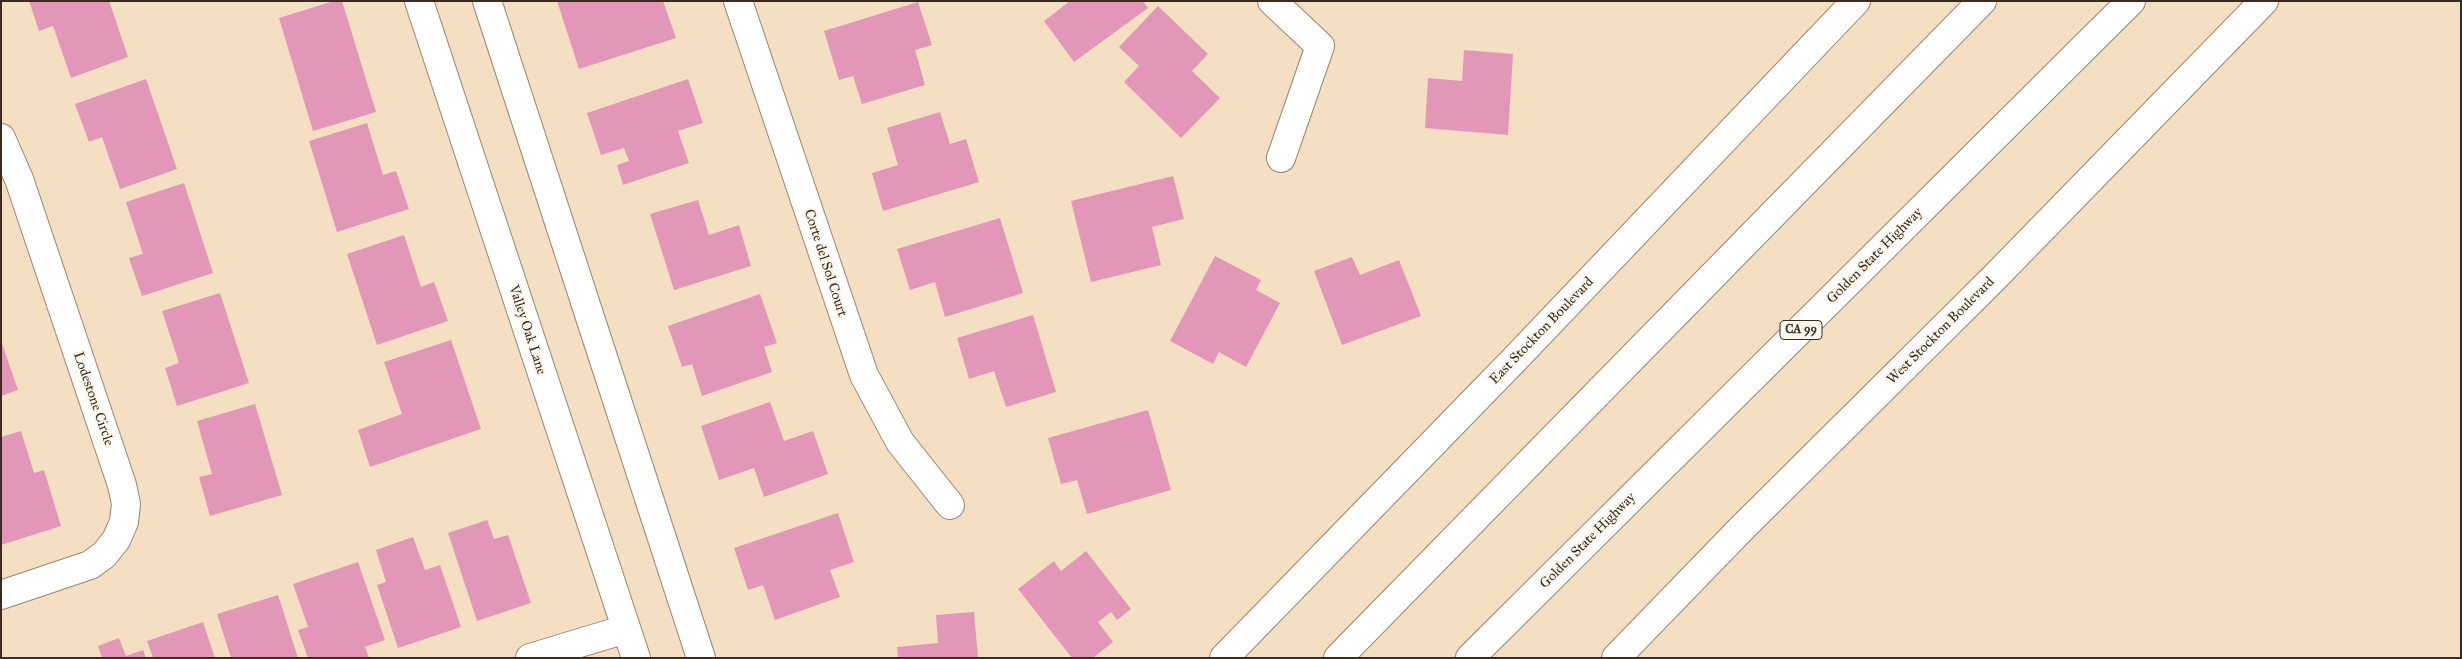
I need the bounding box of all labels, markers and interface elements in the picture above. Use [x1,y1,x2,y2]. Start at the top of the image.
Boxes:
street label: Golden State Highway [1824,205,1926,307]
street label: Corte del Sol Court [800,207,850,319]
street label: East Stockton Boulevard [1486,274,1598,388]
street label: West Stockton Boulevard [1884,274,1998,388]
street label: Valley Oak Lane [505,283,549,377]
road number: CA 99 [1780,320,1822,340]
street label: Lodestone Circle [69,350,117,448]
street label: Golden State Highway [1537,490,1639,592]

